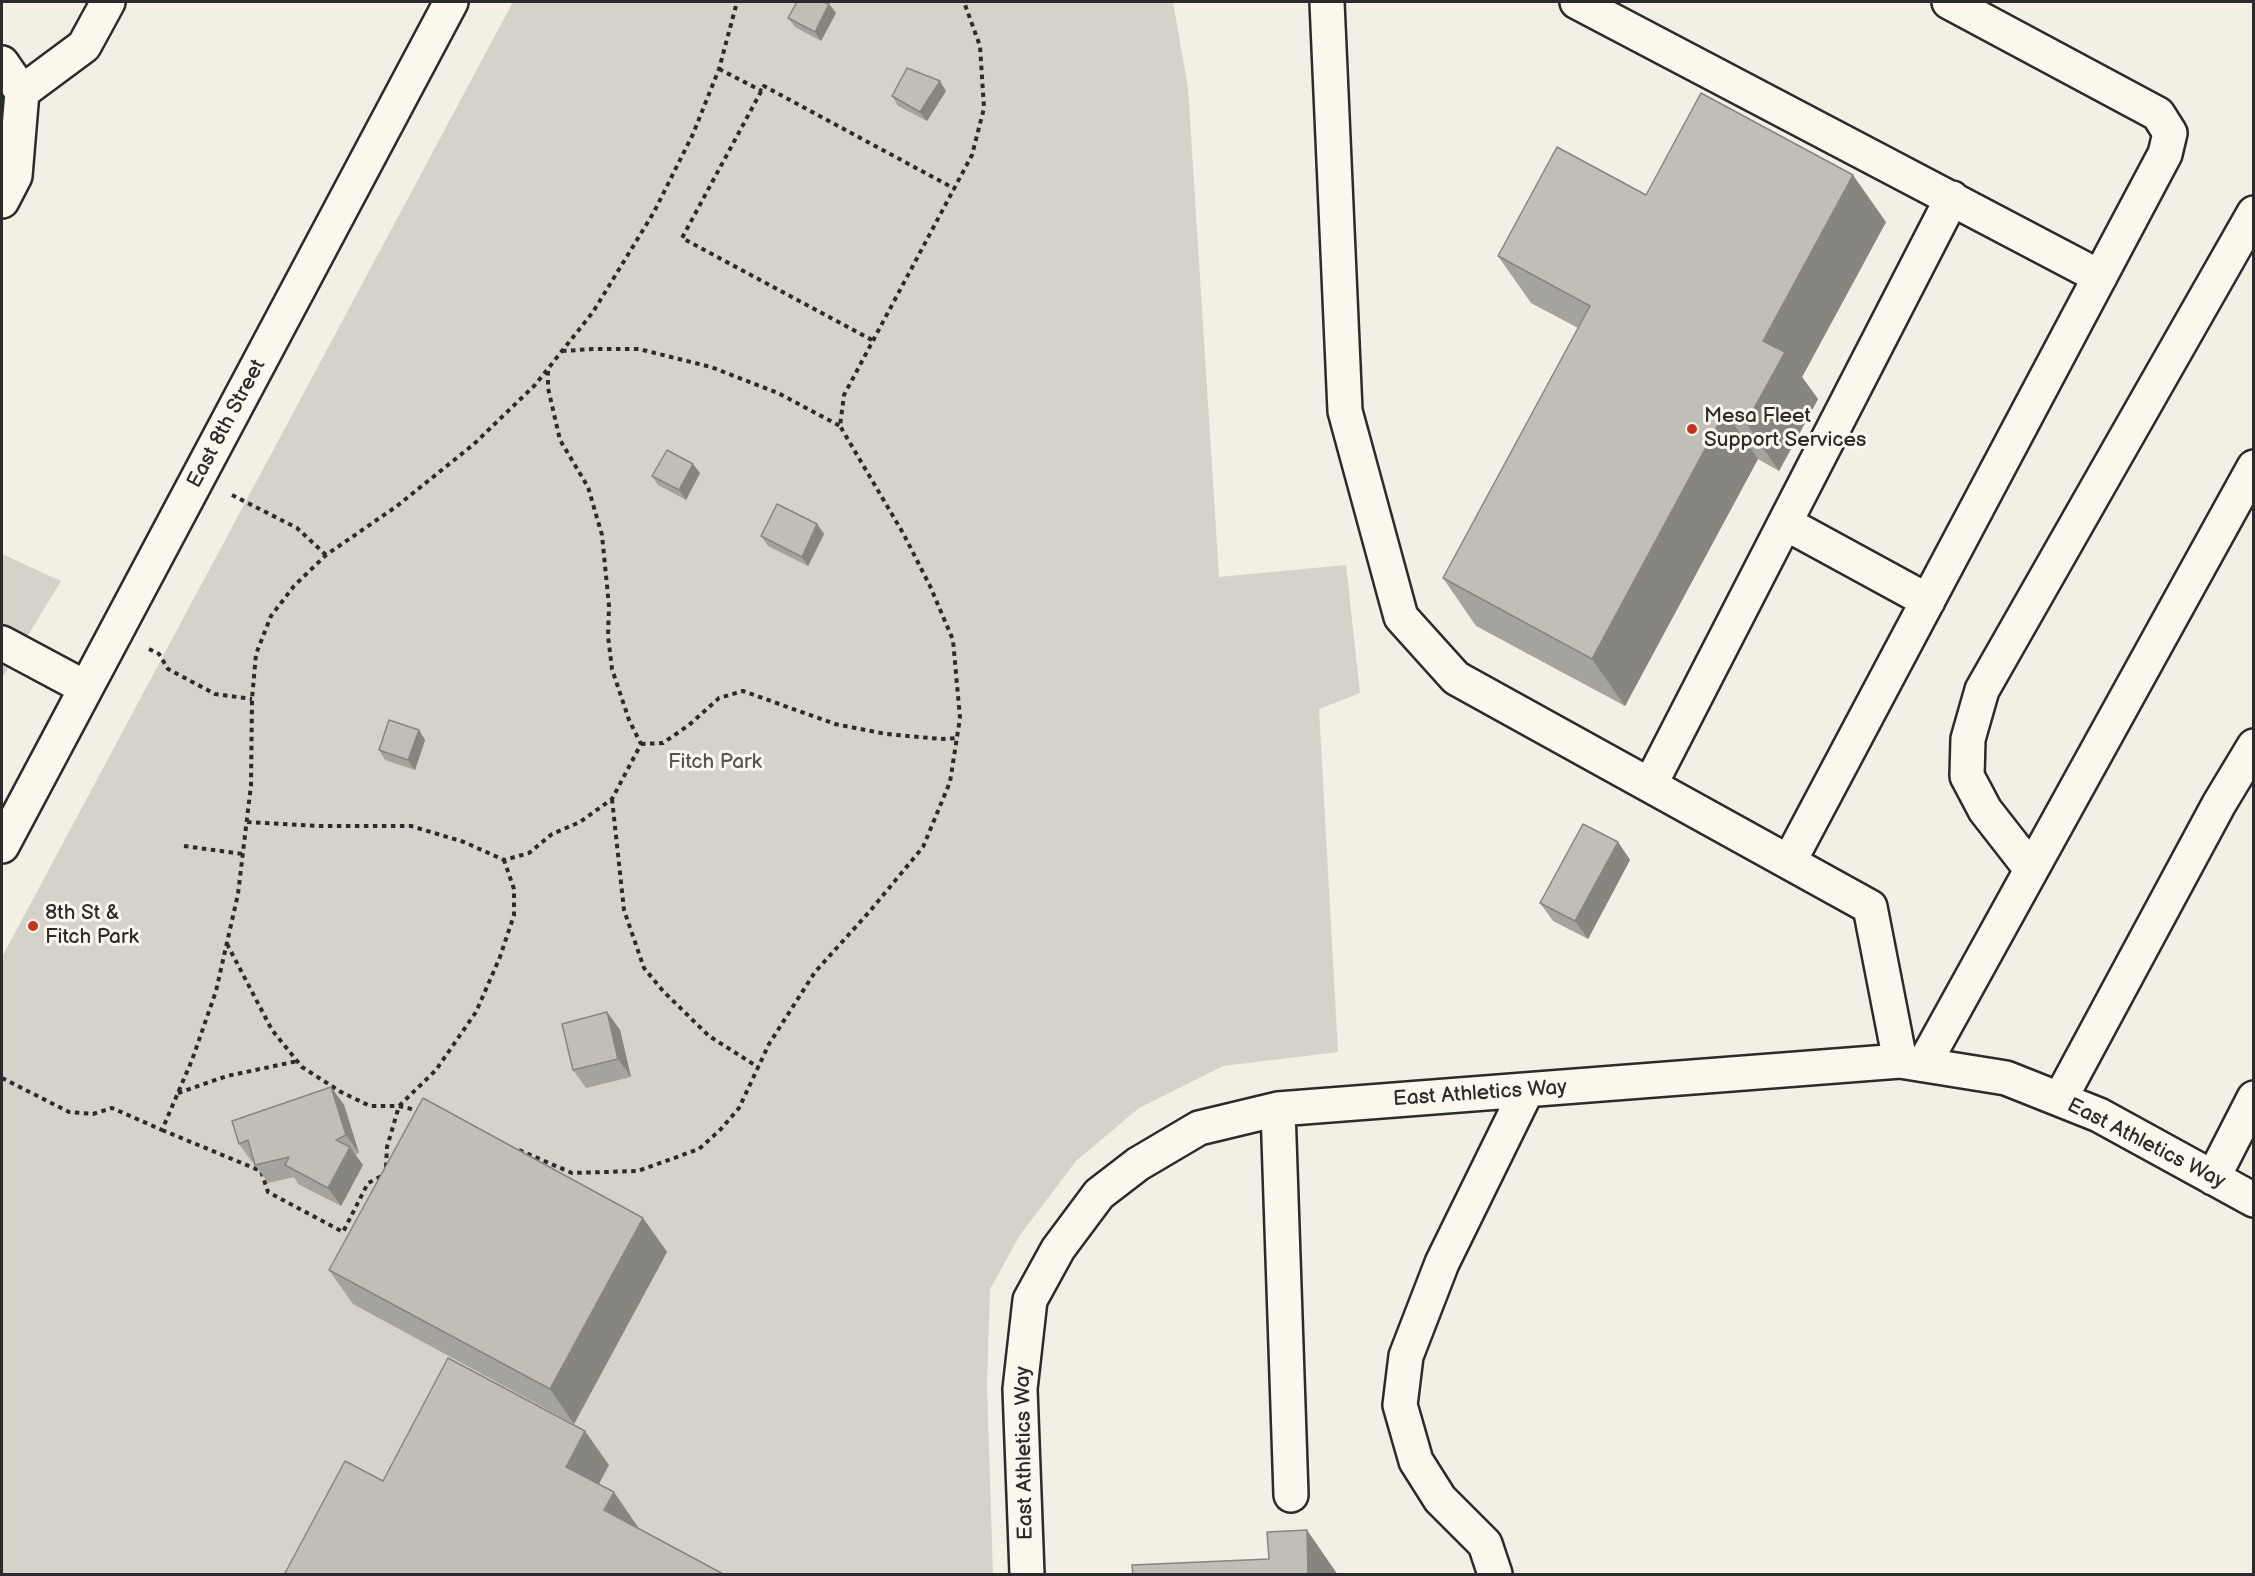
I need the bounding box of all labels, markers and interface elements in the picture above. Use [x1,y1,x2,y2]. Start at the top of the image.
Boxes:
street label: East 8th Street [183,355,271,493]
place label: Mesa Fleet Support Services [1704,404,1866,454]
marker: Mesa Fleet Support Services [1685,422,1699,436]
park label: Fitch Park [668,750,762,776]
place label: 8th St & Fitch Park [45,901,139,951]
marker: 8th St & Fitch Park [26,919,40,933]
street label: East Athletics Way [1392,1075,1568,1113]
street label: East Athletics Way [2063,1093,2229,1195]
street label: East Athletics Way [1011,1366,1039,1540]

